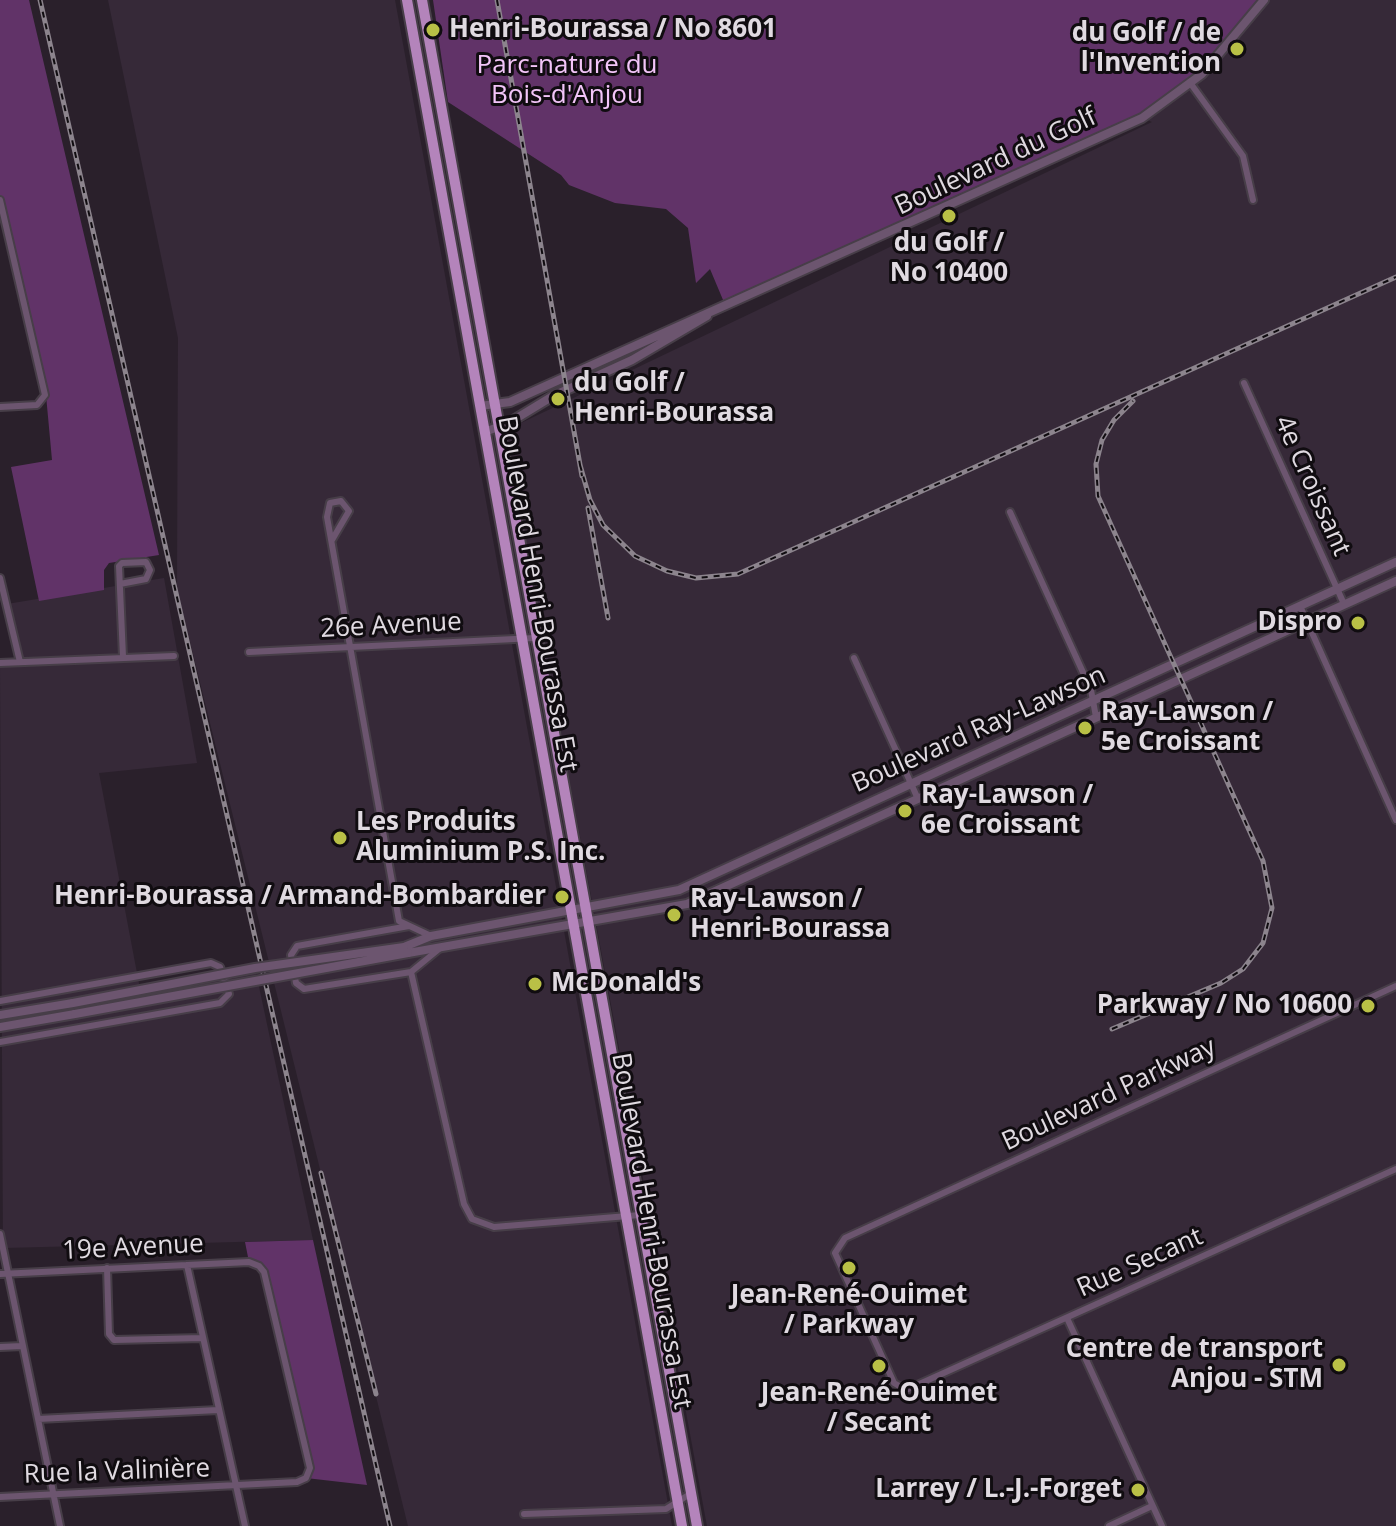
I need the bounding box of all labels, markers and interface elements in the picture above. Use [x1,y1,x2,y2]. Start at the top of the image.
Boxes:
place label: Henri-Bourassa / No 8601 [449,14,777,46]
place label: du Golf / de l'Invention [1072,18,1221,80]
marker: Henri-Bourassa / No 8601 [424,21,442,39]
marker: du Golf / de l'Invention [1228,40,1246,58]
park label: Parc-nature du Bois-d'Anjou [477,50,657,112]
street label: Boulevard du Golf [890,102,1102,222]
marker: du Golf / No 10400 [940,207,958,225]
place label: du Golf / No 10400 [890,228,1008,290]
place label: du Golf / Henri-Bourassa [574,368,774,430]
marker: du Golf / Henri-Bourassa [549,390,567,408]
street label: 4e Croissant [1267,411,1357,561]
street label: Boulevard Henri-Bourassa Est [490,413,584,775]
street label: 26e Avenue [319,607,463,645]
place label: Dispro [1258,607,1342,639]
marker: Dispro [1349,614,1367,632]
street label: Boulevard Ray-Lawson [847,660,1111,800]
place label: Ray-Lawson / 5e Croissant [1101,697,1273,758]
marker: Ray-Lawson / 5e Croissant [1076,719,1094,737]
place label: Ray-Lawson / 6e Croissant [921,780,1093,842]
marker: Ray-Lawson / 6e Croissant [896,802,914,820]
place label: Les Produits Aluminium P.S. Inc. [356,807,606,868]
marker: Les Produits Aluminium P.S. Inc. [331,829,349,847]
place label: Henri-Bourassa / Armand-Bombardier [54,881,546,913]
place label: Ray-Lawson / Henri-Bourassa [690,884,890,946]
marker: Henri-Bourassa / Armand-Bombardier [553,888,571,906]
marker: Ray-Lawson / Henri-Bourassa [665,906,683,924]
place label: McDonald's [551,968,701,1000]
marker: McDonald's [526,975,544,993]
place label: Parkway / No 10600 [1097,990,1352,1022]
marker: Parkway / No 10600 [1359,997,1377,1015]
street label: Boulevard Parkway [997,1032,1221,1158]
street label: Boulevard Henri-Bourassa Est [604,1050,698,1412]
street label: Rue Secant [1072,1221,1208,1305]
street label: 19e Avenue [61,1229,205,1267]
marker: Jean-René-Ouimet / Parkway [840,1259,858,1277]
place label: Jean-René-Ouimet / Parkway [731,1280,967,1342]
place label: Centre de transport Anjou - STM [1066,1334,1323,1396]
marker: Centre de transport Anjou - STM [1330,1356,1348,1374]
marker: Jean-René-Ouimet / Secant [870,1357,888,1375]
place label: Jean-René-Ouimet / Secant [761,1378,997,1440]
street label: Rue la Valinière [23,1453,211,1491]
place label: Larrey / L.-J.-Forget [875,1474,1122,1506]
marker: Larrey / L.-J.-Forget [1129,1481,1147,1499]

